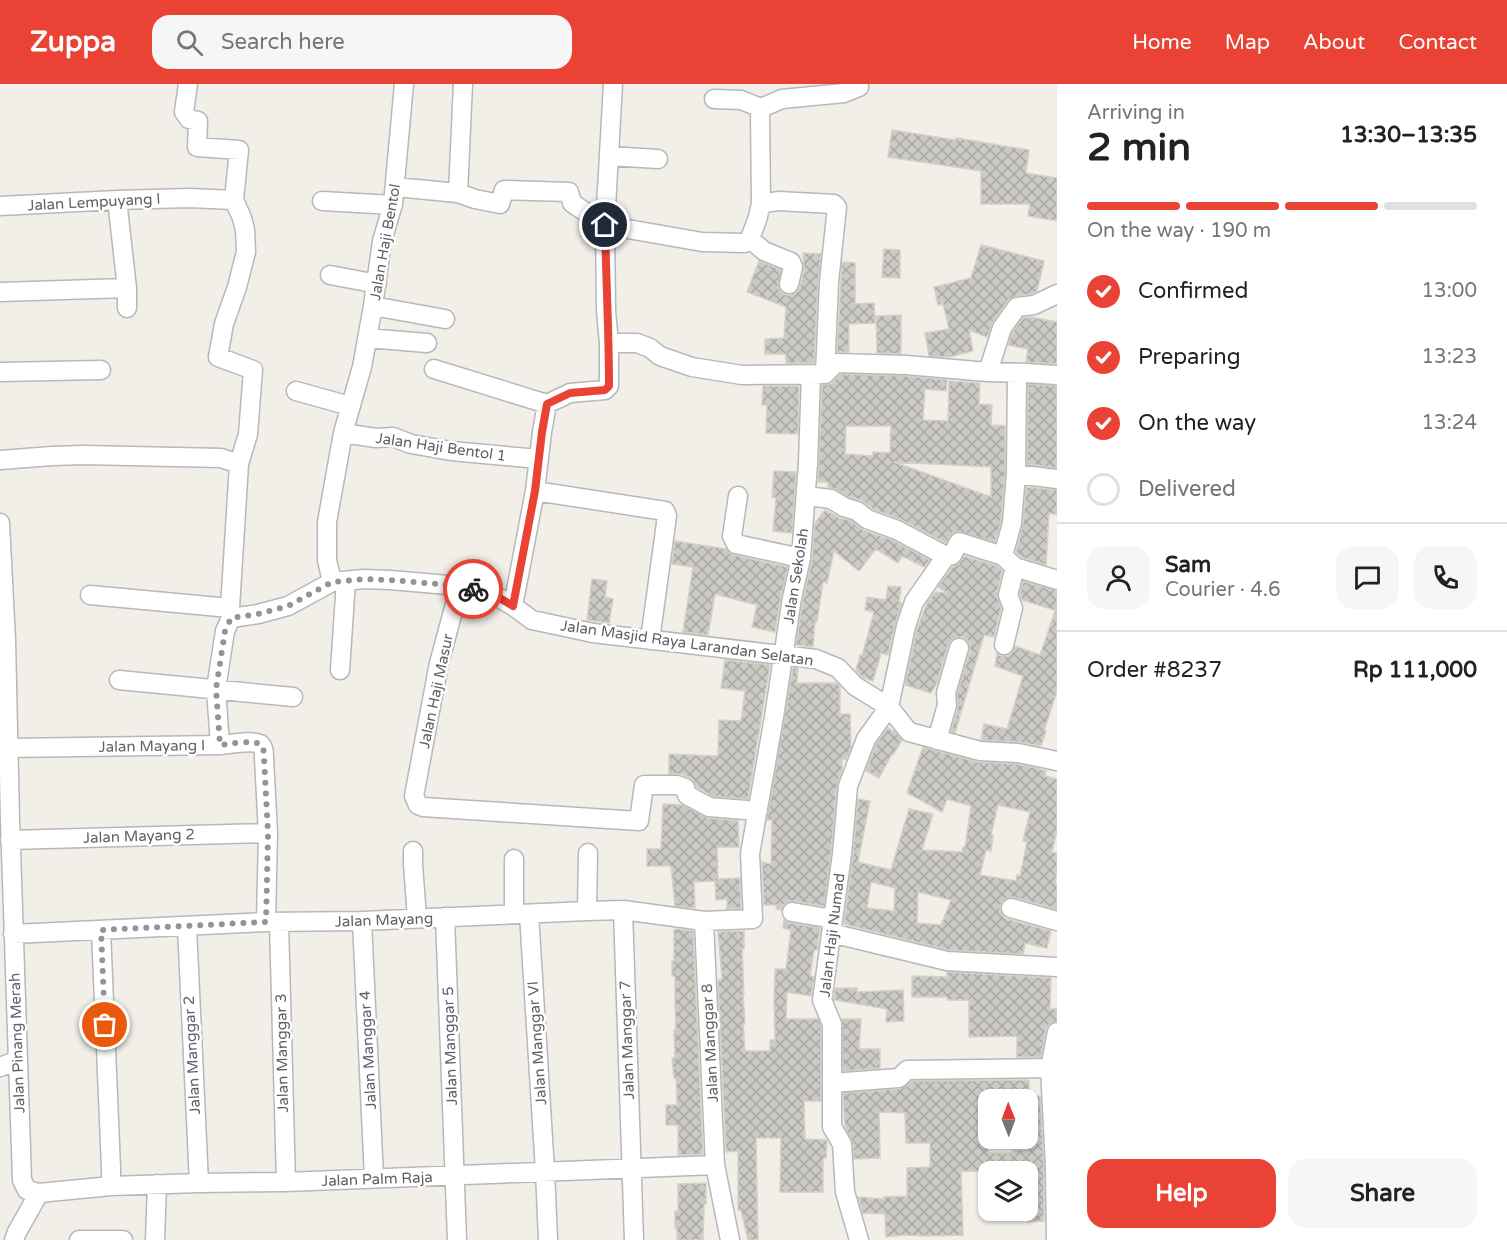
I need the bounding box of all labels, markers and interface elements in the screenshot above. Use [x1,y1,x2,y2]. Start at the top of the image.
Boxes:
search box [152,15,572,69]
text: Zuppa [30,25,116,59]
icon: search [173,26,206,59]
text: Search here [221,29,345,55]
text: Home [1132,30,1192,55]
text: Map [1225,30,1270,55]
text: About [1303,30,1365,55]
text: Contact [1398,30,1477,55]
text: Arriving in [1087,101,1185,125]
text: 13:30–13:35 [1340,122,1477,148]
text: 2 min [1087,124,1191,171]
street label: Jalan Haji Bentol [366,182,404,302]
street label: Jalan Lempuyang I [27,190,161,214]
pin [579,199,630,250]
icon: home [588,208,621,241]
text: On the way · 190 m [1087,219,1271,243]
icon: check [1087,275,1120,308]
text: Confirmed [1138,278,1248,304]
text: 13:00 [1422,279,1477,303]
icon: check [1087,341,1120,374]
text: Preparing [1138,344,1241,370]
text: 13:23 [1422,345,1477,369]
icon: check [1087,407,1120,440]
text: On the way [1138,410,1256,436]
text: 13:24 [1422,411,1477,435]
street label: Jalan Haji Bentol 1 [375,429,507,465]
text: Delivered [1138,476,1236,502]
street label: Jalan Sekolah [780,527,812,625]
button: person [1087,546,1150,609]
button: chat [1336,546,1399,609]
button: phone [1414,546,1477,609]
text: Sam [1165,552,1211,578]
courier [443,559,503,619]
icon: bike [457,573,490,606]
text: Courier · 4.6 [1165,578,1280,602]
street label: Jalan Masjid Raya Larandan Selatan [559,616,815,670]
street label: Jalan Haji Masur [415,632,457,750]
text: Order #8237 [1087,657,1222,683]
text: Rp 111,000 [1353,657,1477,683]
street label: Jalan Mayang I [99,736,205,756]
street label: Jalan Mayang 2 [83,825,195,847]
street label: Jalan Haji Numad [815,872,849,998]
street label: Jalan Mayang [335,909,433,931]
street label: Jalan Pinang Merah [6,972,28,1114]
street label: Jalan Manggar VI [524,980,550,1106]
street label: Jalan Manggar 7 [616,980,638,1100]
street label: Jalan Manggar 8 [698,983,722,1103]
street label: Jalan Manggar 5 [439,986,461,1106]
street label: Jalan Manggar 4 [356,990,380,1110]
street label: Jalan Manggar 3 [272,993,292,1113]
street label: Jalan Manggar 2 [180,995,204,1115]
pin [79,999,130,1050]
icon: bag [88,1008,121,1041]
north arrow [978,1089,1038,1149]
map controls [978,1089,1038,1221]
button: Help [1087,1159,1276,1228]
button: Share [1288,1159,1477,1228]
button: layers [978,1161,1038,1221]
street label: Jalan Palm Raja [321,1168,433,1190]

